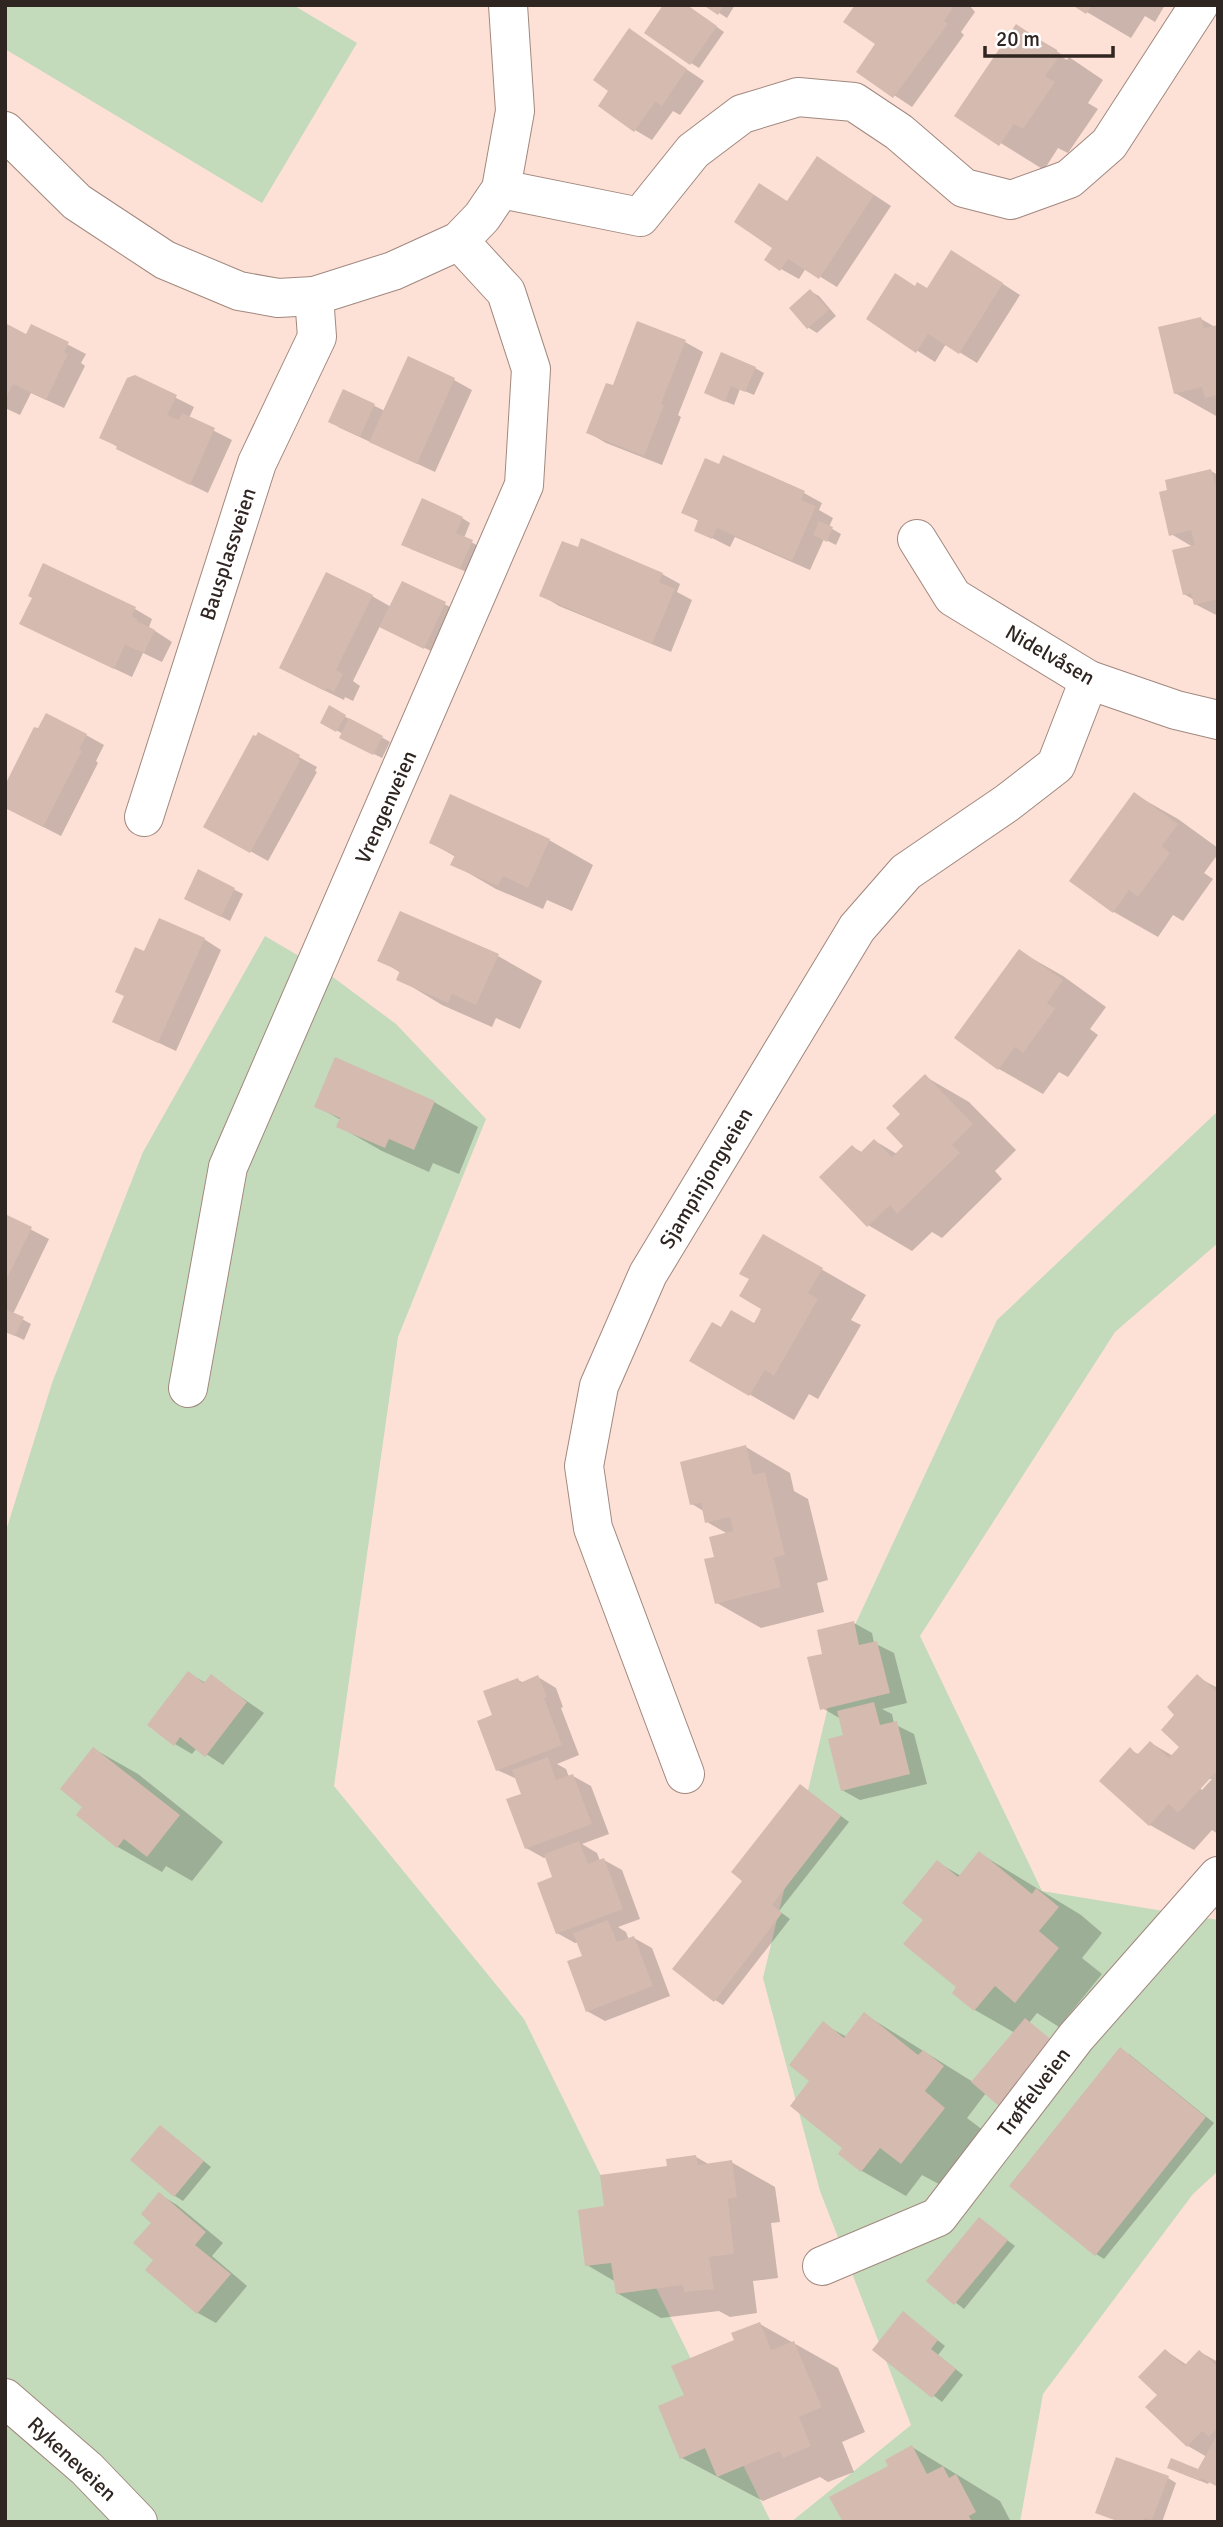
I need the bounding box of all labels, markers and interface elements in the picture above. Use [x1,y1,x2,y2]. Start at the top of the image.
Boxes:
scale bar [985,14,1113,58]
text: 20 m [996,26,1040,52]
street label: Bausplassveien [194,484,262,624]
street label: Nidelvåsen [1001,619,1099,691]
street label: Vrengenveien [350,746,422,868]
street label: Sjampinjongveien [654,1103,758,1253]
street label: Trøffelveien [992,2042,1076,2142]
street label: Rykeneveien [22,2411,122,2507]

